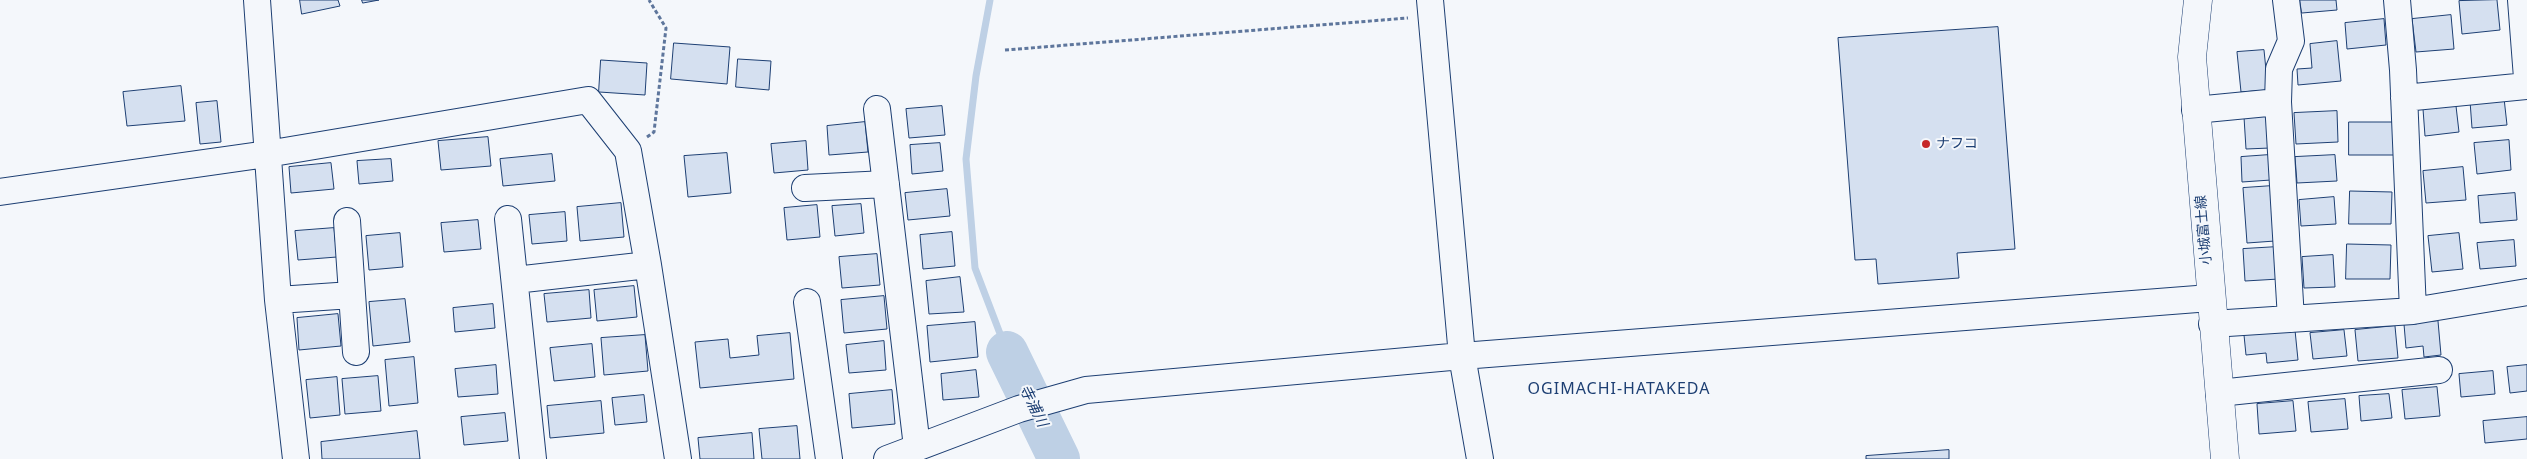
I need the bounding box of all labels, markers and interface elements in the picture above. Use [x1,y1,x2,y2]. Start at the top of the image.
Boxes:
place label: ナフコ [1936,136,1978,152]
marker: ナフコ [1920,138,1932,150]
street label: 小城富士線 [2193,194,2215,266]
district label: OGIMACHI-HATAKEDA [1525,379,1713,399]
water label: 寺浦川 [1015,382,1051,430]

